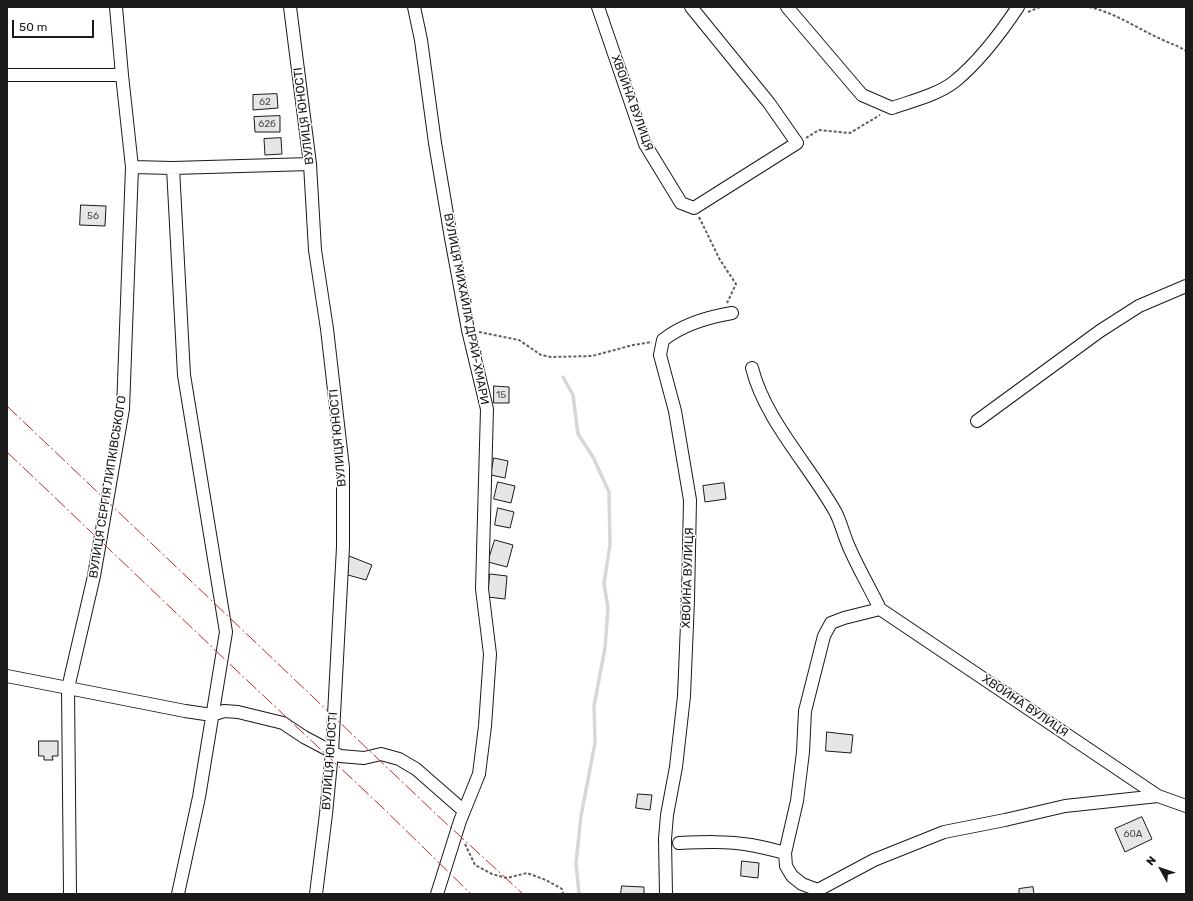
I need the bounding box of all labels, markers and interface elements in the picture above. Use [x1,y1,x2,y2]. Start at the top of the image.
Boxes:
scale bar [14,12,96,38]
text: 50 m [19,20,47,34]
street label: ХВОЙНА ВУЛИЦЯ [608,53,656,153]
street label: ВУЛИЦЯ ЮНОСТІ [291,66,317,166]
house number: 62 [259,96,271,108]
house number: 62б [258,118,276,130]
house number: 56 [87,210,99,222]
street label: ВУЛИЦЯ МИХАЙЛА ДРАЙ-ХМАРИ [440,212,492,406]
street label: ВУЛИЦЯ ЮНОСТІ [327,389,349,487]
house number: 15 [496,389,506,401]
street label: ВУЛИЦЯ СЕРГІЯ ЛИПКІВСЬКОГО [86,395,130,579]
street label: ХВОЙНА ВУЛИЦЯ [679,527,697,629]
street label: ХВОЙНА ВУЛИЦЯ [979,672,1071,740]
street label: ВУЛИЦЯ ЮНОСТІ [319,712,341,810]
house number: 60А [1123,828,1143,840]
north arrow [1141,849,1181,889]
text: N [1144,854,1159,868]

